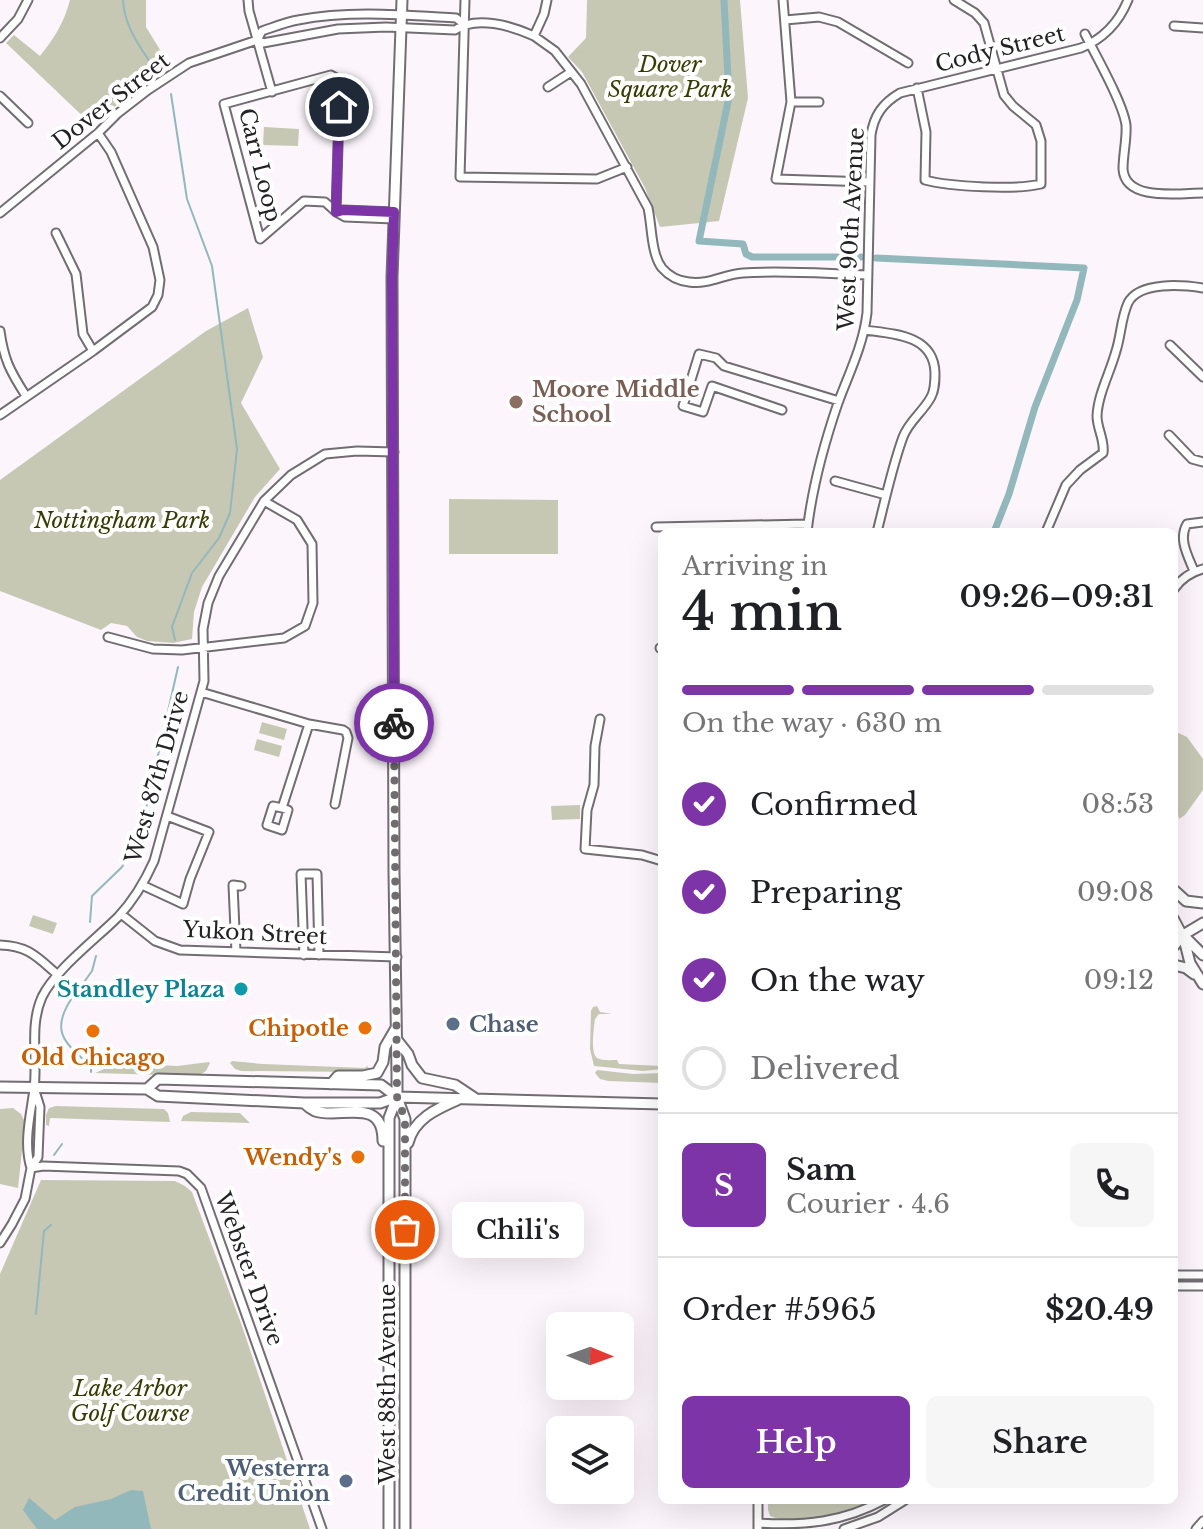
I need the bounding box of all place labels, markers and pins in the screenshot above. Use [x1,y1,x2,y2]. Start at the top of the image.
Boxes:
pin [305,73,373,141]
place label: Moore Middle School [532,376,700,428]
marker: Moore Middle School [507,393,525,411]
place label: Standley Plaza [57,976,225,1003]
marker: Standley Plaza [232,980,250,998]
place label: Chase [469,1011,539,1038]
place label: Chipotle [248,1015,349,1042]
marker: Chase [444,1015,462,1033]
marker: Chipotle [356,1019,374,1037]
marker: Old Chicago [84,1022,102,1040]
place label: Old Chicago [21,1044,165,1071]
place label: Wendy's [243,1144,342,1171]
marker: Wendy's [349,1148,367,1166]
pin [371,1196,439,1264]
callout: Chili's [453,1202,585,1258]
place label: Westerra Credit Union [178,1455,330,1507]
marker: Westerra Credit Union [337,1472,355,1490]

